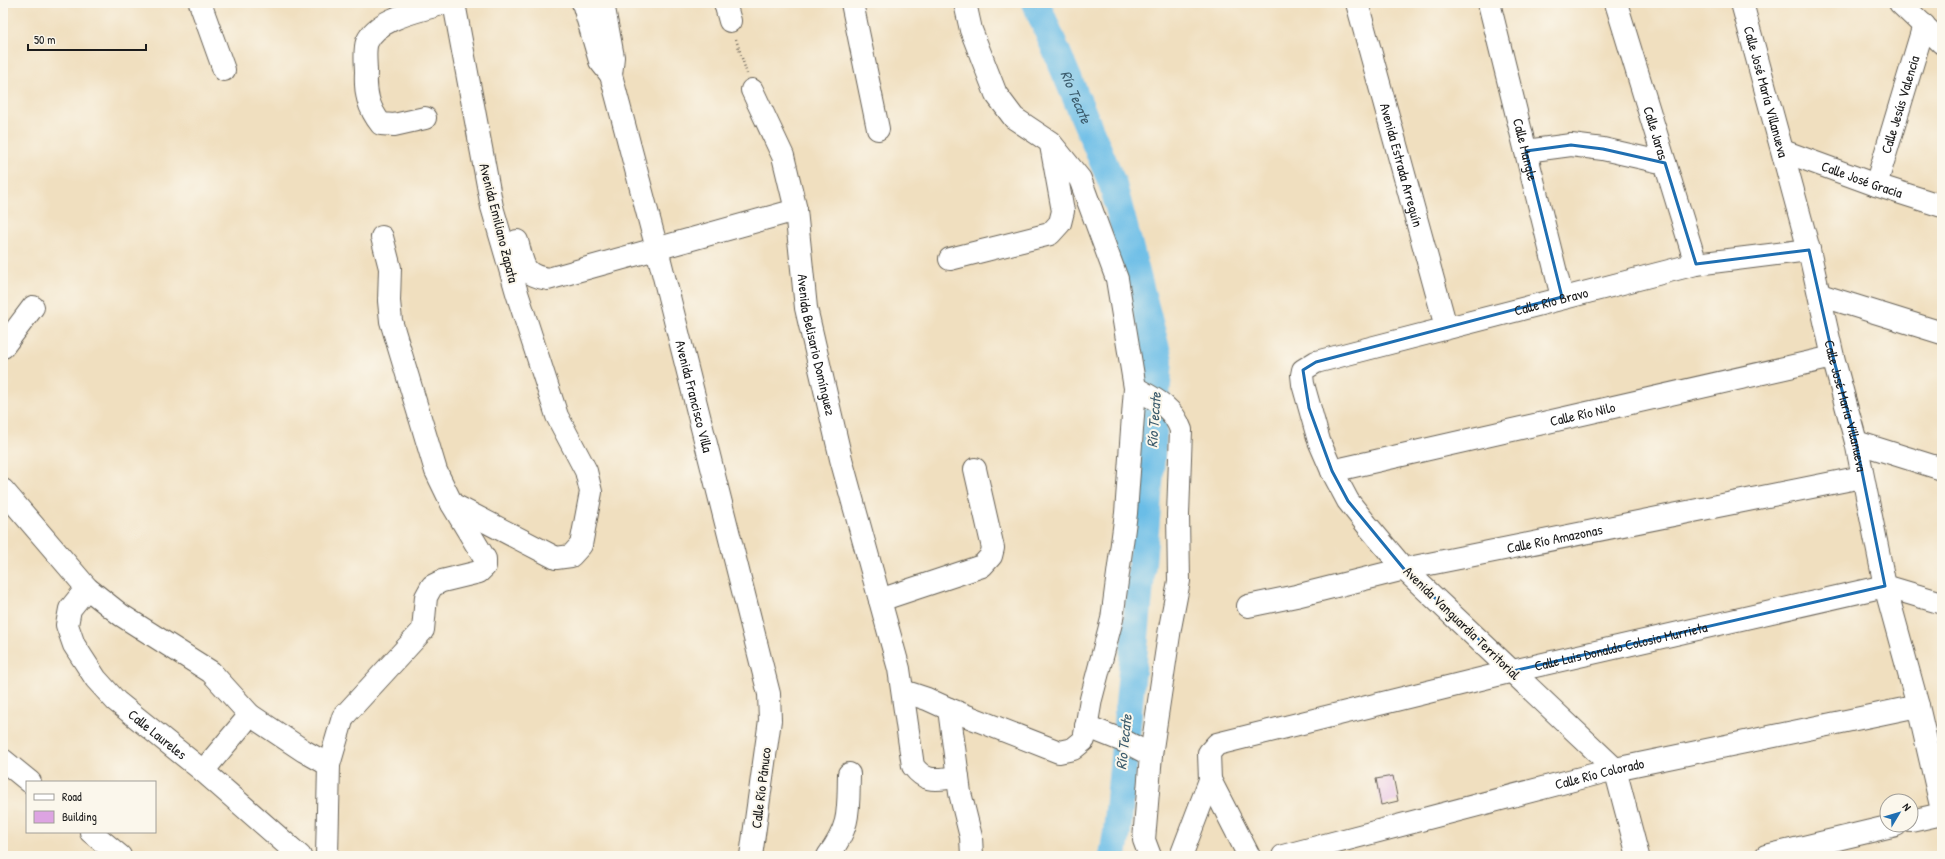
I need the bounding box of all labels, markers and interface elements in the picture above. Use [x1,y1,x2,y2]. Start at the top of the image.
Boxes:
street label: Calle José María Villanueva [1740,24,1794,160]
scale bar [28,26,146,52]
text: 50 m [34,31,55,48]
street label: Calle Jesús Valencia [1876,53,1923,156]
water label: Río Tecate [1056,67,1097,127]
street label: Avenida Estrada Arreguín [1376,101,1428,229]
street label: Calle Jaras [1639,104,1673,162]
street label: Calle Mangle [1509,116,1543,183]
street label: Calle José Gracia [1819,156,1906,202]
street label: Avenida Emiliano Zapata [474,161,524,285]
street label: Avenida Belisario Domínguez [794,273,841,417]
street label: Calle Río Bravo [1512,282,1590,320]
street label: Avenida Francisco Villa [671,338,718,455]
street label: Calle José María Villanueva [1820,338,1872,474]
water label: Río Tecate [1141,391,1166,448]
street label: Calle Río Nilo [1548,397,1617,430]
street label: Calle Río Amazonas [1505,519,1604,557]
street label: Avenida Vanguardia Territorial [1399,562,1525,684]
street label: Calle Luis Donaldo Colosio Murrieta [1532,617,1710,675]
street label: Calle Laureles [125,705,191,763]
water label: Río Tecate [1110,712,1137,771]
street label: Calle Río Pánuco [746,746,775,830]
street label: Calle Río Colorado [1553,753,1646,793]
legend [26,781,156,833]
text: Road [62,788,82,805]
north arrow [1879,793,1919,833]
text: N [1900,800,1914,814]
text: Building [62,808,97,825]

